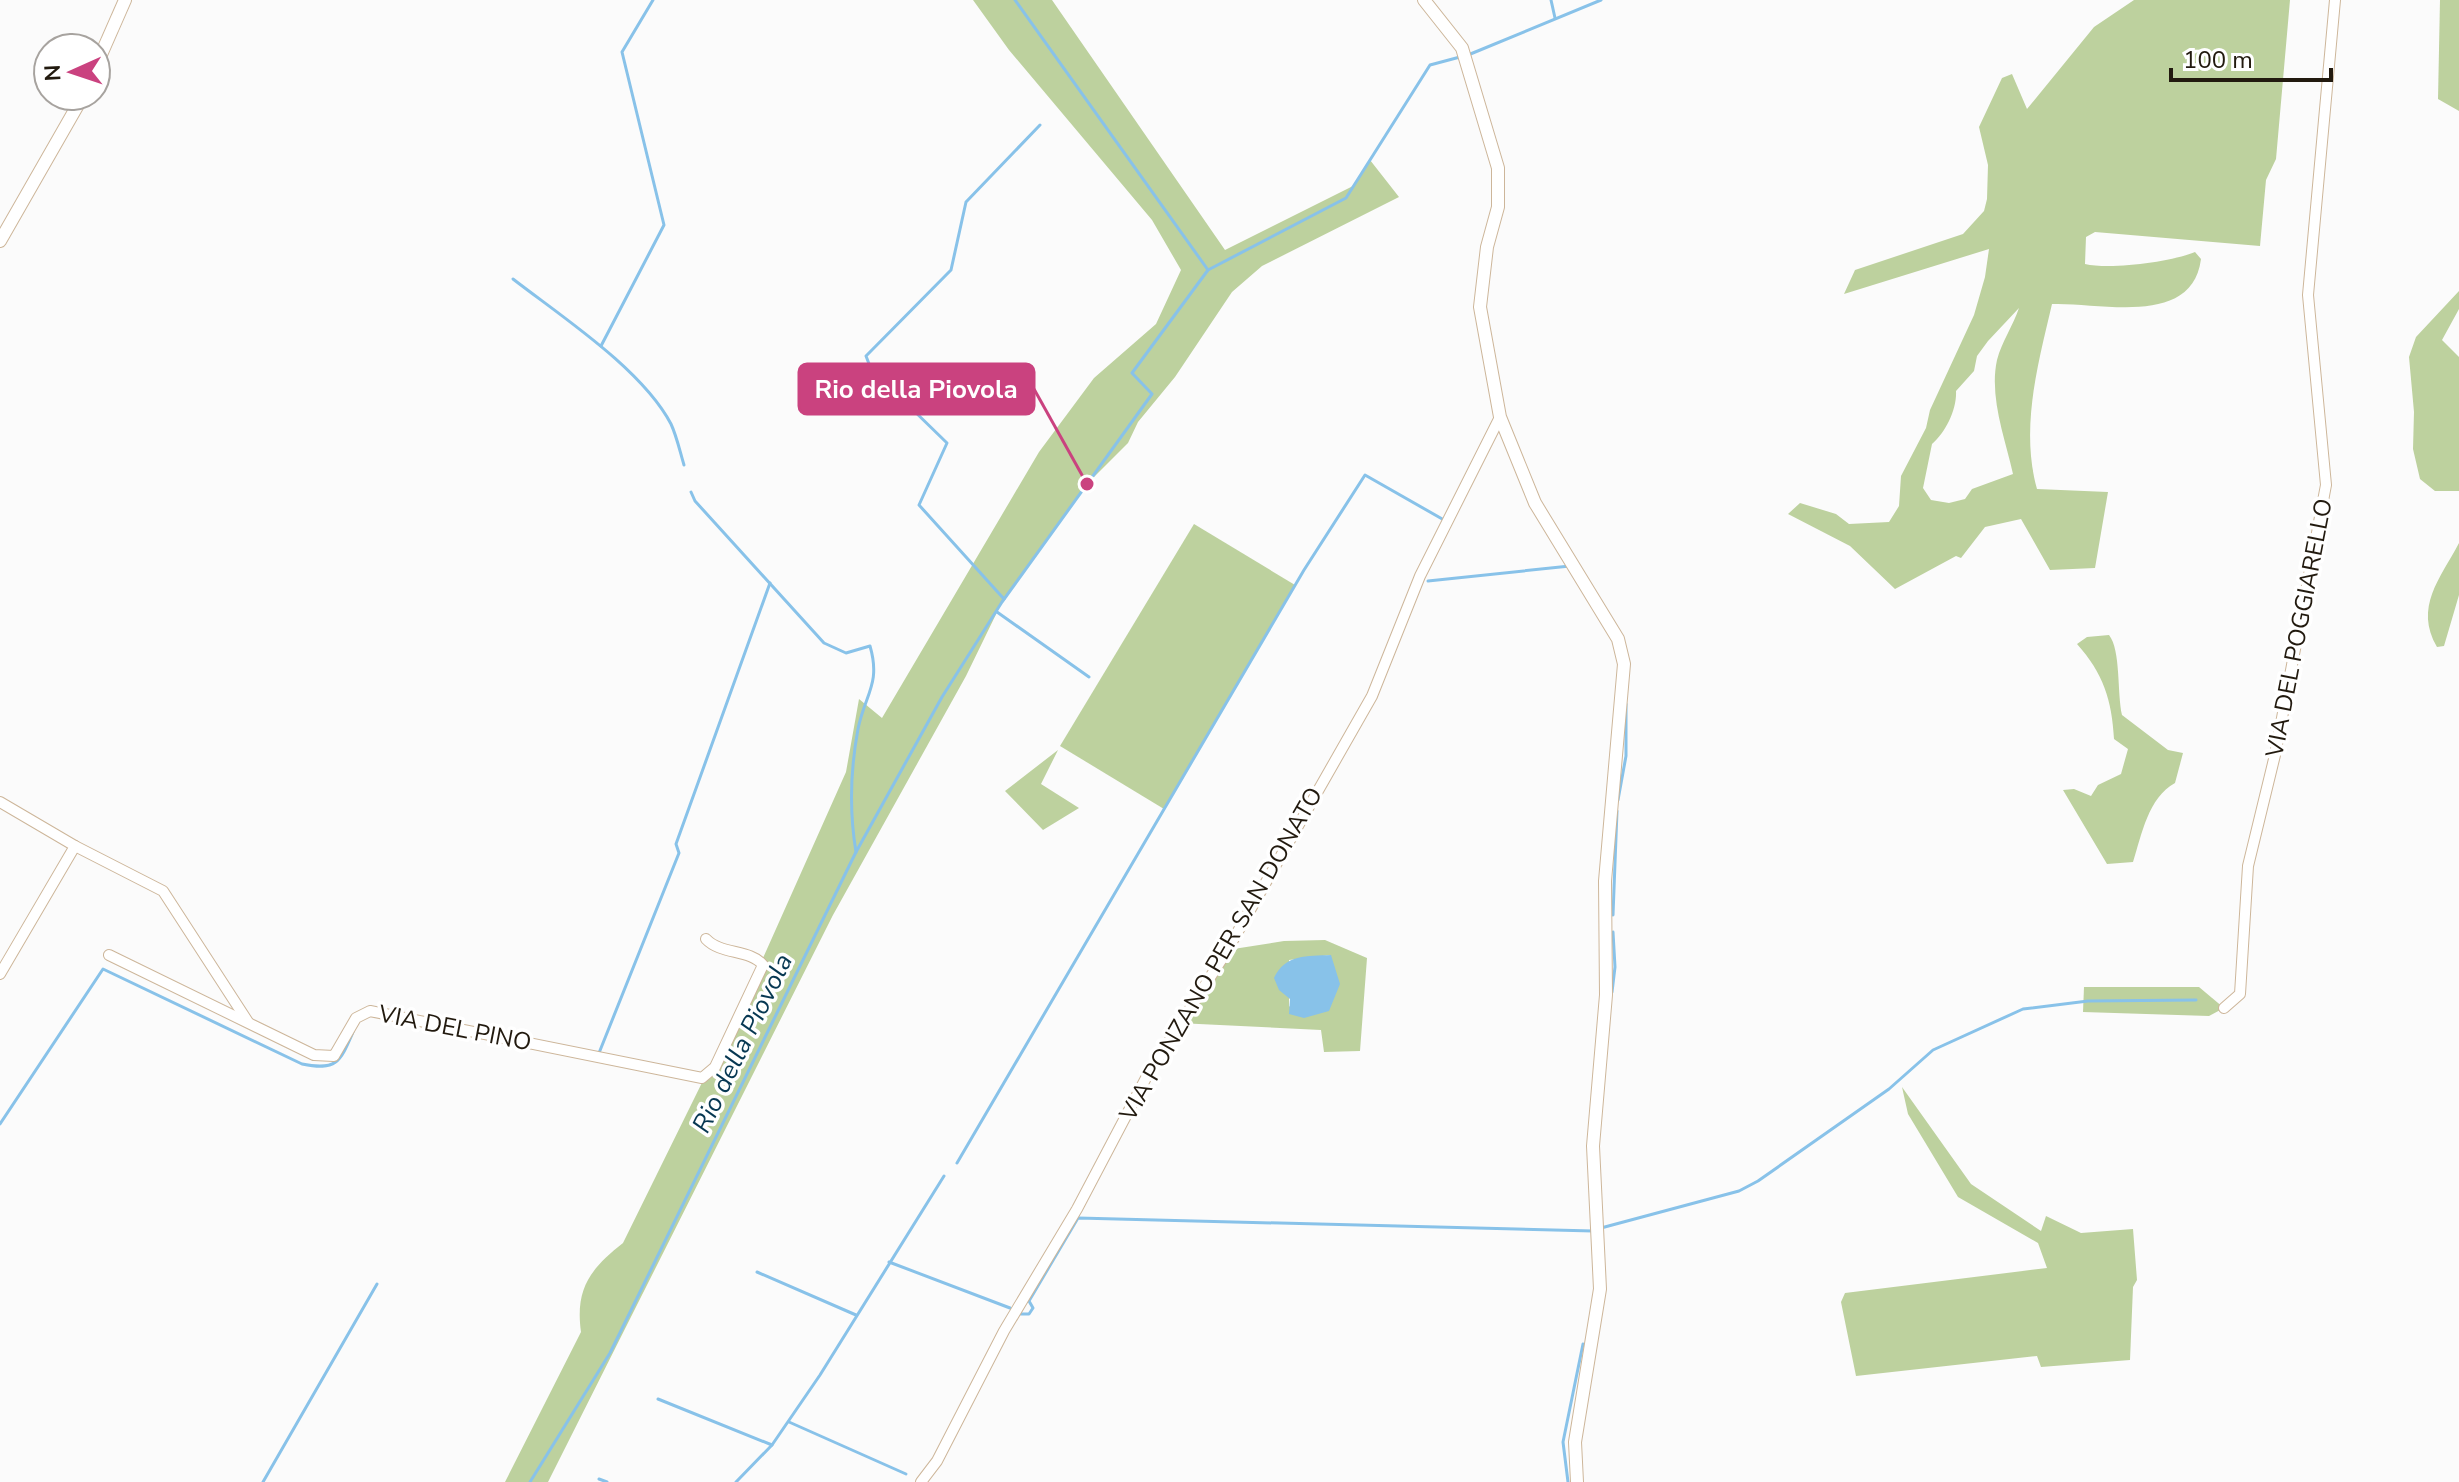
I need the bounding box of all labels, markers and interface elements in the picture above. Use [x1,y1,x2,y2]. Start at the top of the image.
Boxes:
north arrow [32,32,112,112]
scale bar [2171,32,2331,82]
text: 100 m [2183,44,2253,76]
text: N [38,64,68,82]
callout: Rio della Piovola [799,364,1034,414]
text: Rio della Piovola [814,372,1018,407]
street label: VIA DEL POGGIARELLO [2258,496,2340,761]
street label: VIA PONZANO PER SAN DONATO [1112,781,1330,1128]
water label: Rio della Piovola [684,948,801,1139]
street label: VIA DEL PINO [375,997,534,1058]

